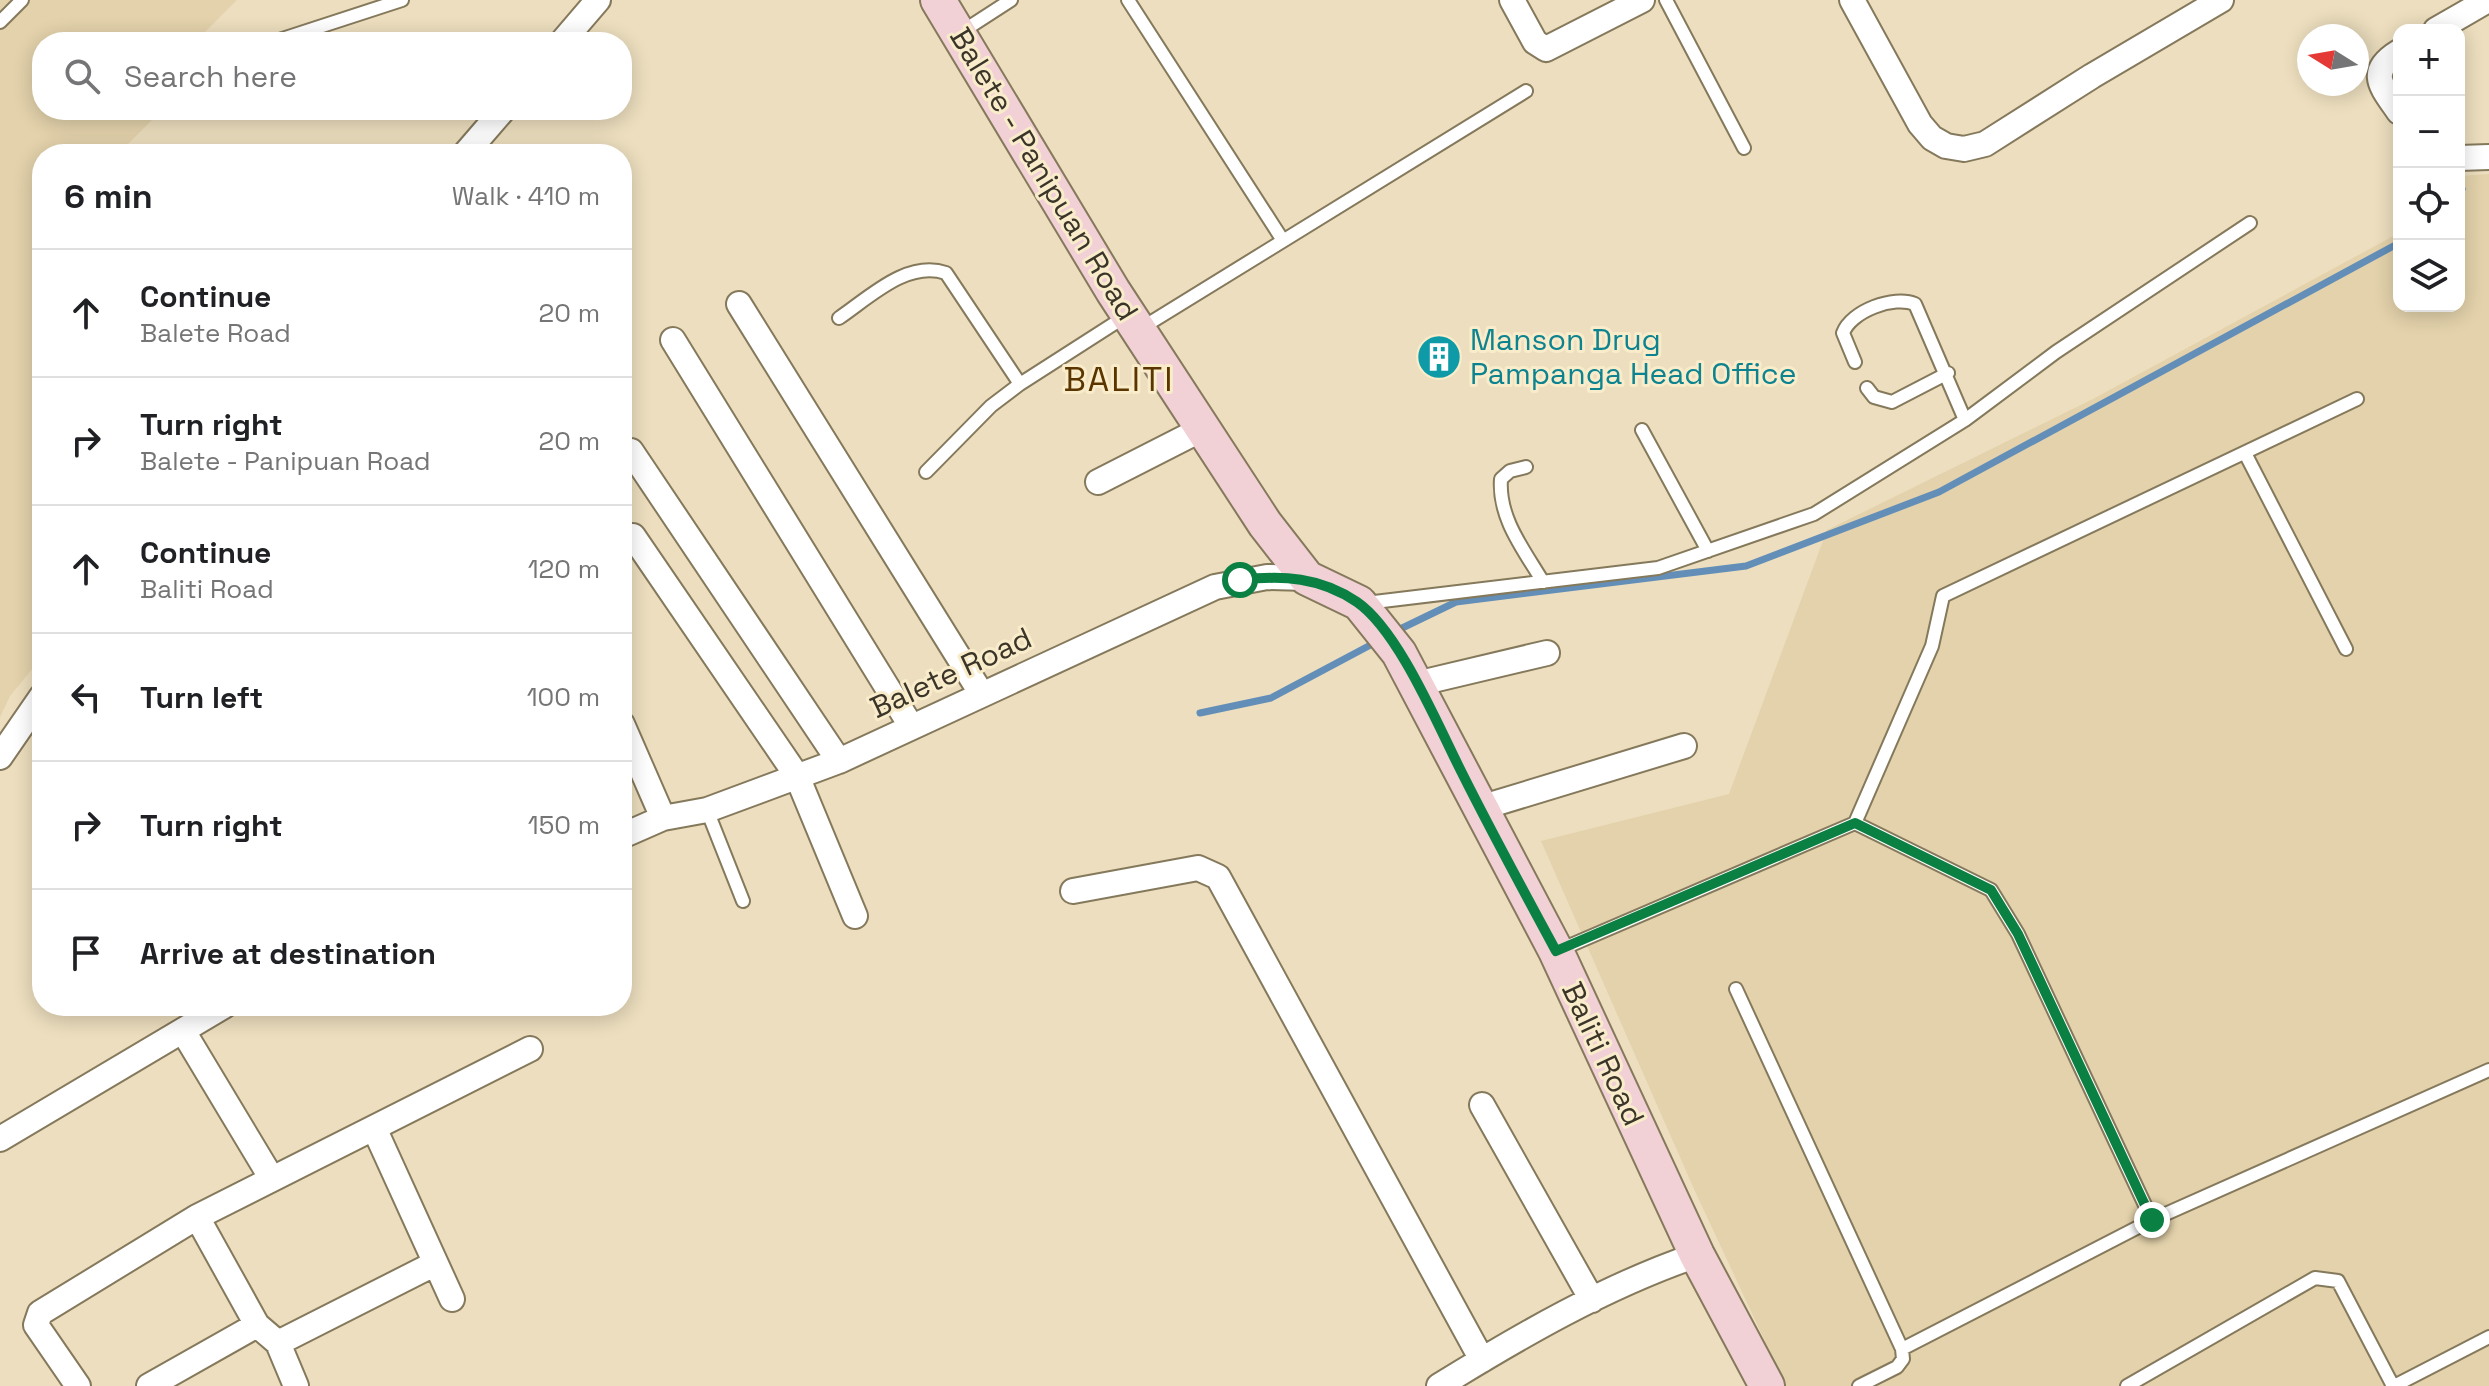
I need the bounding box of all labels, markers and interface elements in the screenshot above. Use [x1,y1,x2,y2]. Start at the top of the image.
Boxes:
street label: Balete - Panipuan Road [941,20,1147,327]
north arrow [2297,24,2369,96]
map controls [2393,24,2465,312]
button: + [2393,24,2465,96]
search box [32,32,632,120]
icon: search [60,54,104,98]
text: Search here [124,57,297,96]
button: − [2393,96,2465,168]
button: locate [2393,168,2465,240]
text: 6 min [64,175,153,218]
text: Walk · 410 m [452,179,600,213]
button: layers [2393,240,2465,312]
text: Continue [140,277,271,316]
icon: ahead [64,291,108,335]
text: 20 m [539,296,600,330]
text: Balete Road [140,316,291,350]
place label: Manson Drug Pampanga Head Office [1470,320,1797,393]
building icon: Manson Drug Pampanga Head Office [1415,333,1463,381]
district label: BALITI [1064,358,1174,401]
text: Turn right [140,405,283,444]
icon: right [64,419,108,463]
text: 20 m [539,424,600,458]
text: Balete - Panipuan Road [140,444,431,478]
text: Continue [140,533,271,572]
icon: ahead [64,547,108,591]
text: 120 m [528,552,600,586]
route start [1222,562,1258,598]
text: Baliti Road [140,572,274,606]
street label: Balete Road [864,618,1038,727]
icon: left [64,675,108,719]
text: Turn left [140,678,263,717]
text: 100 m [527,680,600,714]
icon: right [64,803,108,847]
text: Turn right [140,806,283,845]
text: 150 m [528,808,600,842]
icon: arrive [64,931,108,975]
text: Arrive at destination [140,934,436,973]
street label: Baliti Road [1553,976,1654,1132]
route end [2134,1202,2170,1238]

